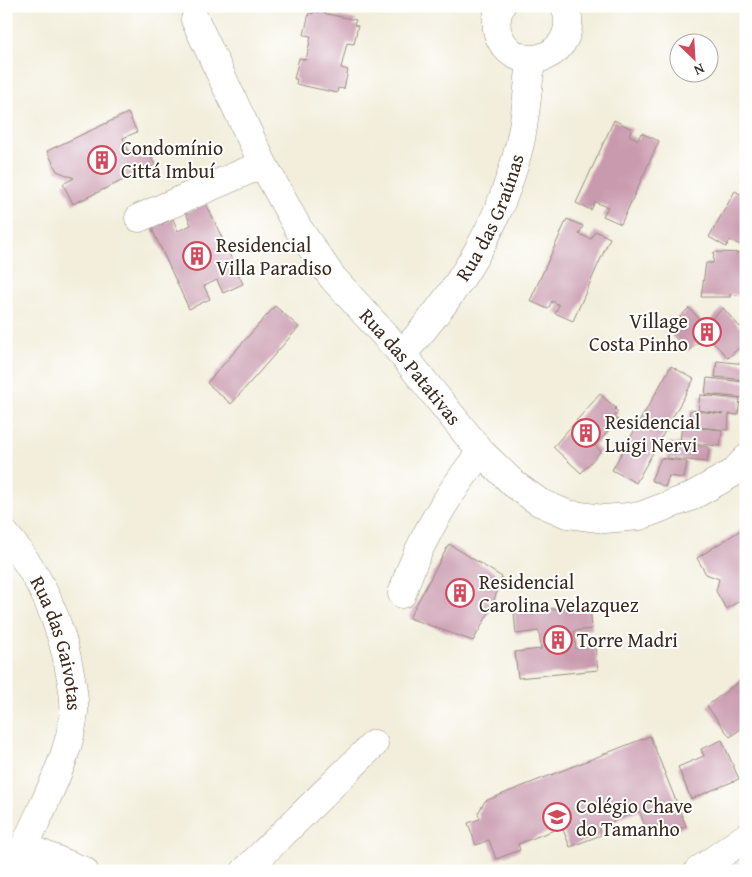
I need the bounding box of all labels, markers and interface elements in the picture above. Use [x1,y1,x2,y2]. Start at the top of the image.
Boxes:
north arrow [670,32,720,82]
text: N [690,59,708,81]
place label: Condomínio Cittá Imbuí [121,133,223,185]
building icon: Condomínio Cittá Imbuí [87,145,117,175]
street label: Rua das Graúnas [448,150,531,287]
place label: Residencial Villa Paradiso [216,230,332,282]
building icon: Residencial Villa Paradiso [182,241,212,271]
street label: Rua das Patativas [353,301,469,431]
place label: Village Costa Pinho [589,306,688,358]
building icon: Village Costa Pinho [692,317,722,347]
place label: Residencial Luigi Nervi [605,407,701,459]
building icon: Residencial Luigi Nervi [571,418,601,448]
place label: Residencial Carolina Velazquez [479,567,639,619]
street label: Rua das Gaivotas [24,570,89,711]
building icon: Residencial Carolina Velazquez [445,578,475,608]
building icon: Torre Madri [543,625,573,655]
place label: Torre Madri [577,625,678,654]
place label: Colégio Chave do Tamanho [576,791,692,843]
school or university icon: Colégio Chave do Tamanho [542,802,572,832]

